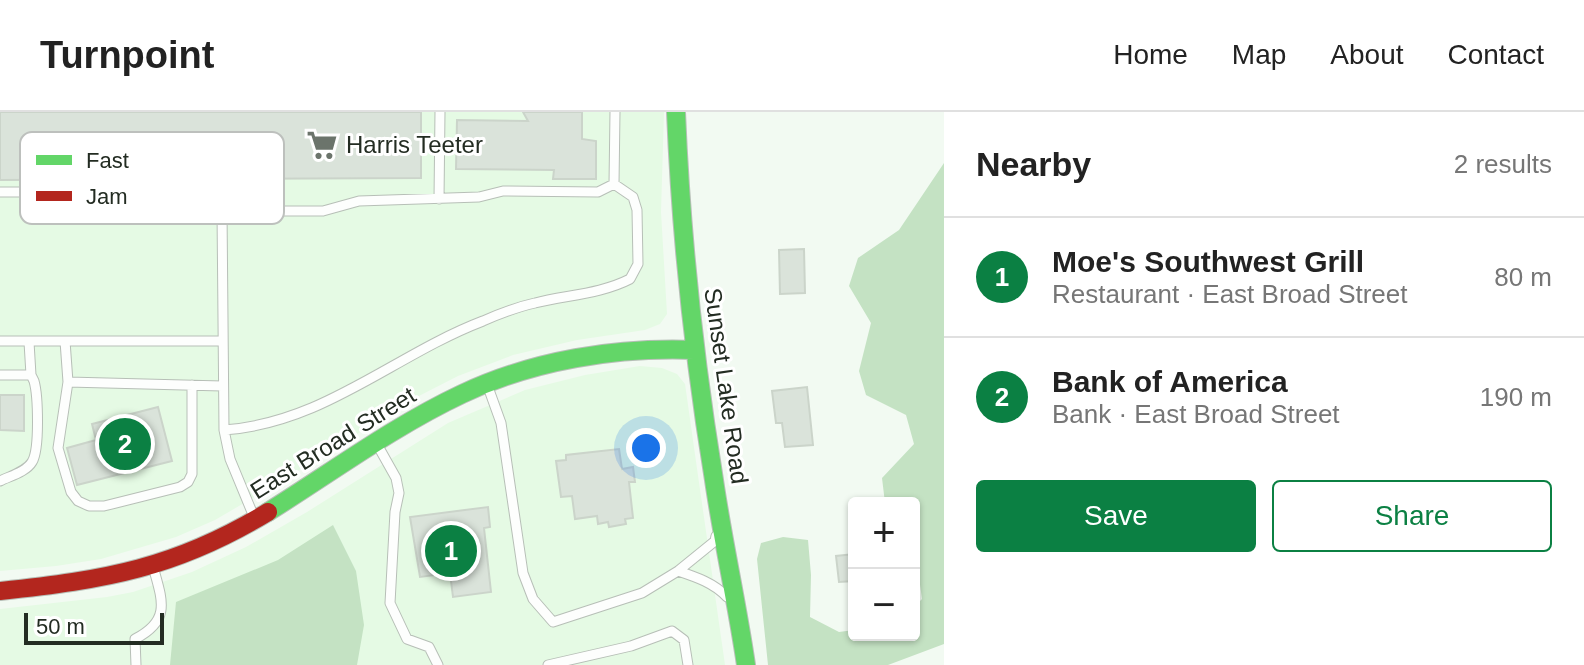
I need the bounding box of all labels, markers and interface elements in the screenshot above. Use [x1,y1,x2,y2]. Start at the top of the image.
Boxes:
text: Turnpoint [40,34,214,76]
text: Home [1113,39,1188,70]
text: Map [1232,39,1286,70]
text: About [1330,39,1404,70]
text: Contact [1448,39,1544,70]
supermarket icon: Harris Teeter [305,128,339,162]
place label: Harris Teeter [346,131,483,158]
legend [20,132,284,224]
text: Nearby [976,145,1091,183]
text: Fast [86,148,129,173]
text: 2 results [1454,149,1552,179]
text: Jam [86,184,128,209]
text: Moe's Southwest Grill [1052,245,1364,278]
text: 1 [995,262,1009,292]
text: 80 m [1494,262,1552,292]
text: Restaurant · East Broad Street [1052,279,1408,309]
street label: Sunset Lake Road [699,286,754,486]
text: Bank of America [1052,365,1288,398]
street label: East Broad Street [245,381,420,504]
text: 2 [995,382,1009,412]
text: 190 m [1480,382,1552,412]
text: Bank · East Broad Street [1052,399,1340,429]
pin: 2 [99,414,151,474]
your location [626,428,666,468]
button: Save [976,480,1256,552]
button: Share [1272,480,1552,552]
map controls [848,497,920,641]
button: + [848,497,920,569]
pin: 1 [425,521,477,581]
button: − [848,569,920,641]
scale bar [24,609,164,645]
text: 50 m [36,614,85,639]

